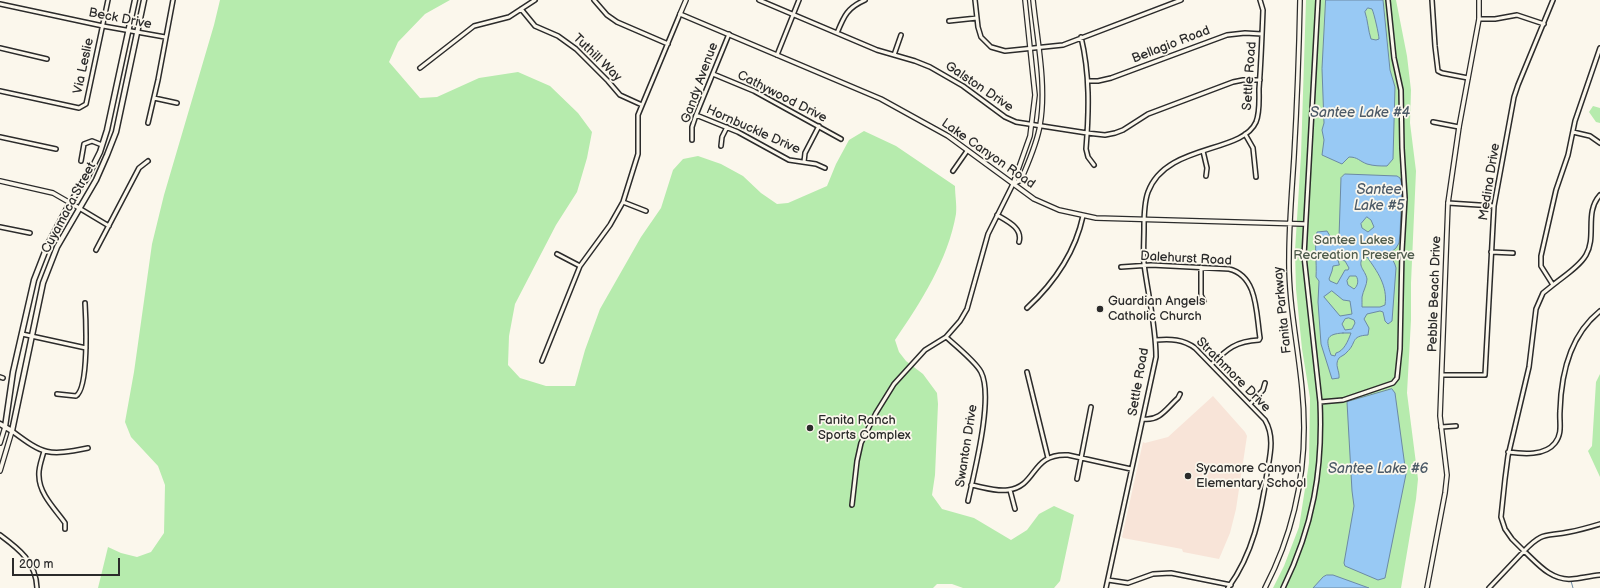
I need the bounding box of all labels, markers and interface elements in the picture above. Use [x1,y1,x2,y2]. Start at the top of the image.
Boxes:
street label: Beck Drive [87,5,153,33]
street label: Bellagio Road [1130,23,1212,67]
street label: Tuthill Way [569,31,625,85]
street label: Via Leslie [70,37,98,95]
street label: Gandy Avenue [678,40,722,126]
street label: Settle Road [1240,41,1260,111]
street label: Galston Drive [942,58,1016,116]
street label: Cathywood Drive [735,68,829,126]
street label: Hornbuckle Drive [704,102,802,158]
water label: Santee Lake #4 [1310,105,1410,121]
street label: Lake Canyon Road [938,116,1038,192]
street label: Medina Drive [1476,142,1504,222]
street label: Cuyamaca Street [38,160,100,256]
water label: Santee Lake #5 [1354,182,1404,214]
park label: Santee Lakes Recreation Preserve [1293,233,1415,264]
street label: Pebble Beach Drive [1425,236,1445,352]
street label: Dalehurst Road [1140,249,1232,269]
street label: Fanita Parkway [1271,266,1295,354]
place label: Guardian Angels Catholic Church [1108,294,1205,325]
marker: Guardian Angels Catholic Church [1095,304,1105,314]
street label: Strathmore Drive [1192,334,1274,416]
street label: Settle Road [1125,347,1153,417]
street label: Swanton Drive [953,404,981,488]
place label: Fanita Ranch Sports Complex [818,413,911,444]
marker: Fanita Ranch Sports Complex [805,423,815,433]
place label: Sycamore Canyon Elementary School [1196,461,1306,492]
water label: Santee Lake #6 [1328,461,1428,477]
marker: Sycamore Canyon Elementary School [1183,471,1193,481]
scale bar [14,550,122,576]
text: 200 m [19,557,53,572]

